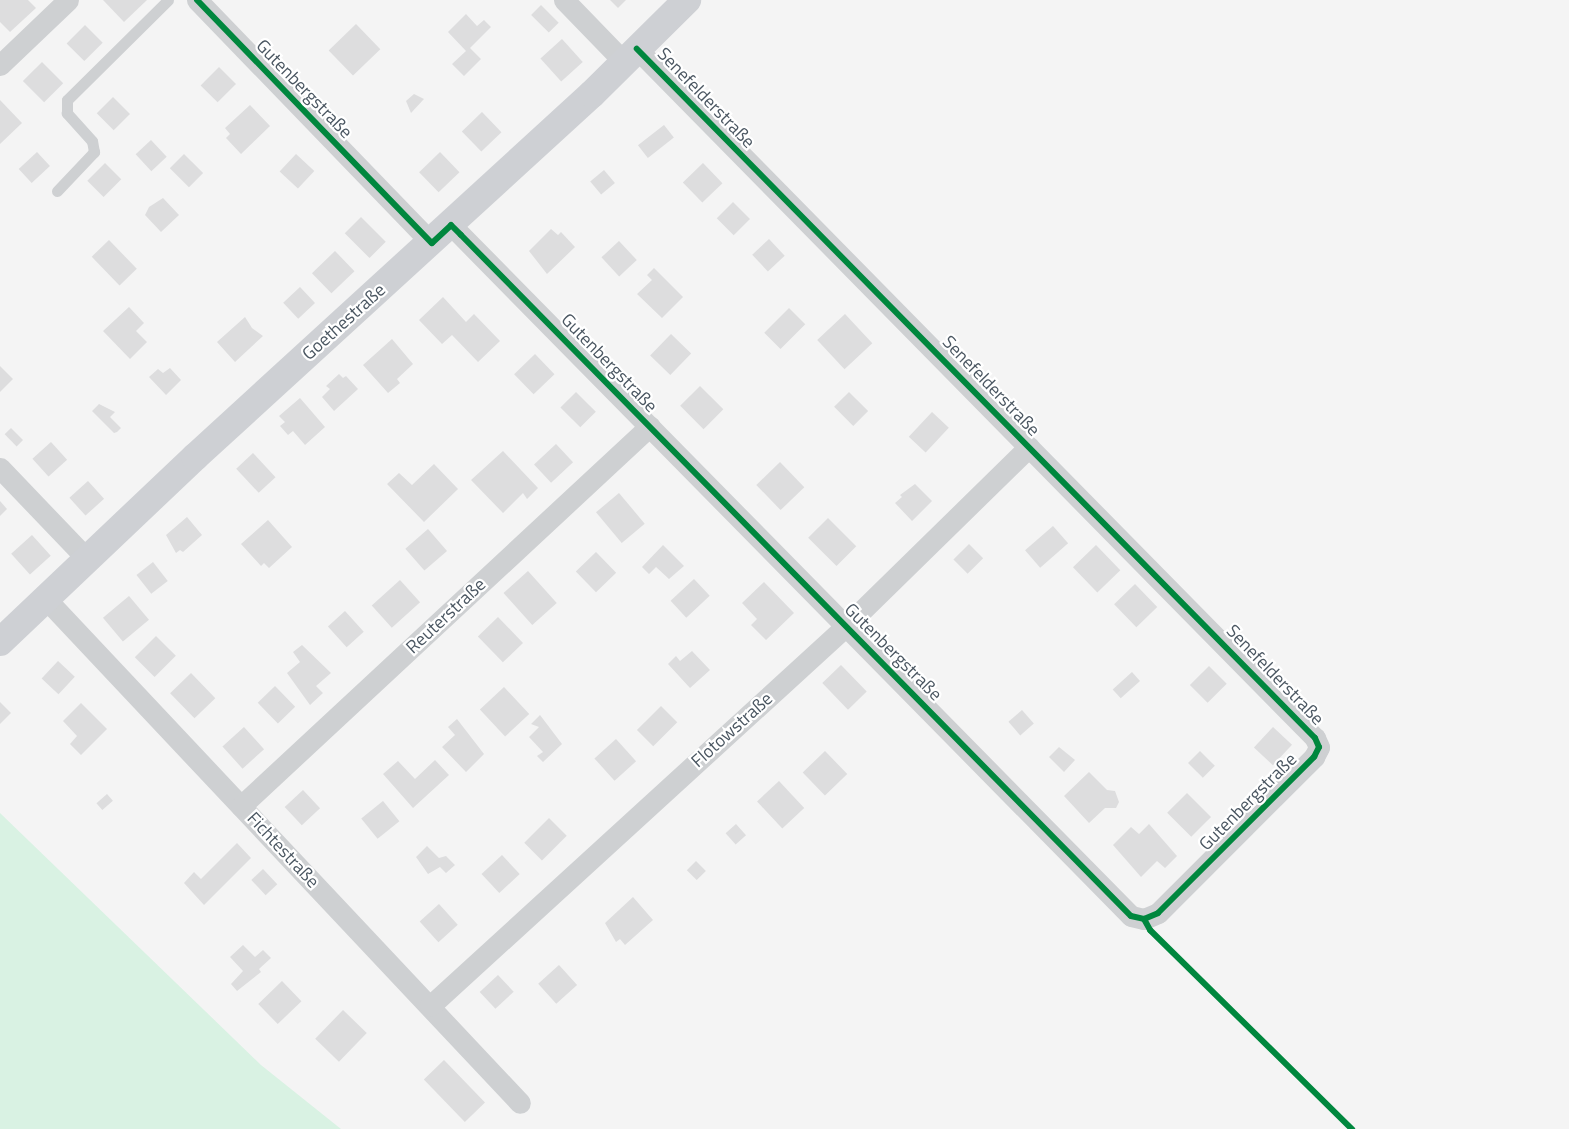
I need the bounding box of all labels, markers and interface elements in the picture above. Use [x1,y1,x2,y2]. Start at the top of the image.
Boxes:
street label: Gutenbergstraße [251,35,357,143]
street label: Senefelderstraße [653,43,759,153]
street label: Goethestraße [298,279,390,365]
street label: Gutenbergstraße [556,309,662,417]
street label: Senefelderstraße [938,331,1044,441]
street label: Reuterstraße [402,574,490,658]
street label: Gutenbergstraße [840,599,946,705]
street label: Senefelderstraße [1222,620,1328,730]
street label: Flotowstraße [687,688,777,772]
street label: Gutenbergstraße [1195,749,1301,855]
street label: Fichtestraße [242,808,324,892]

